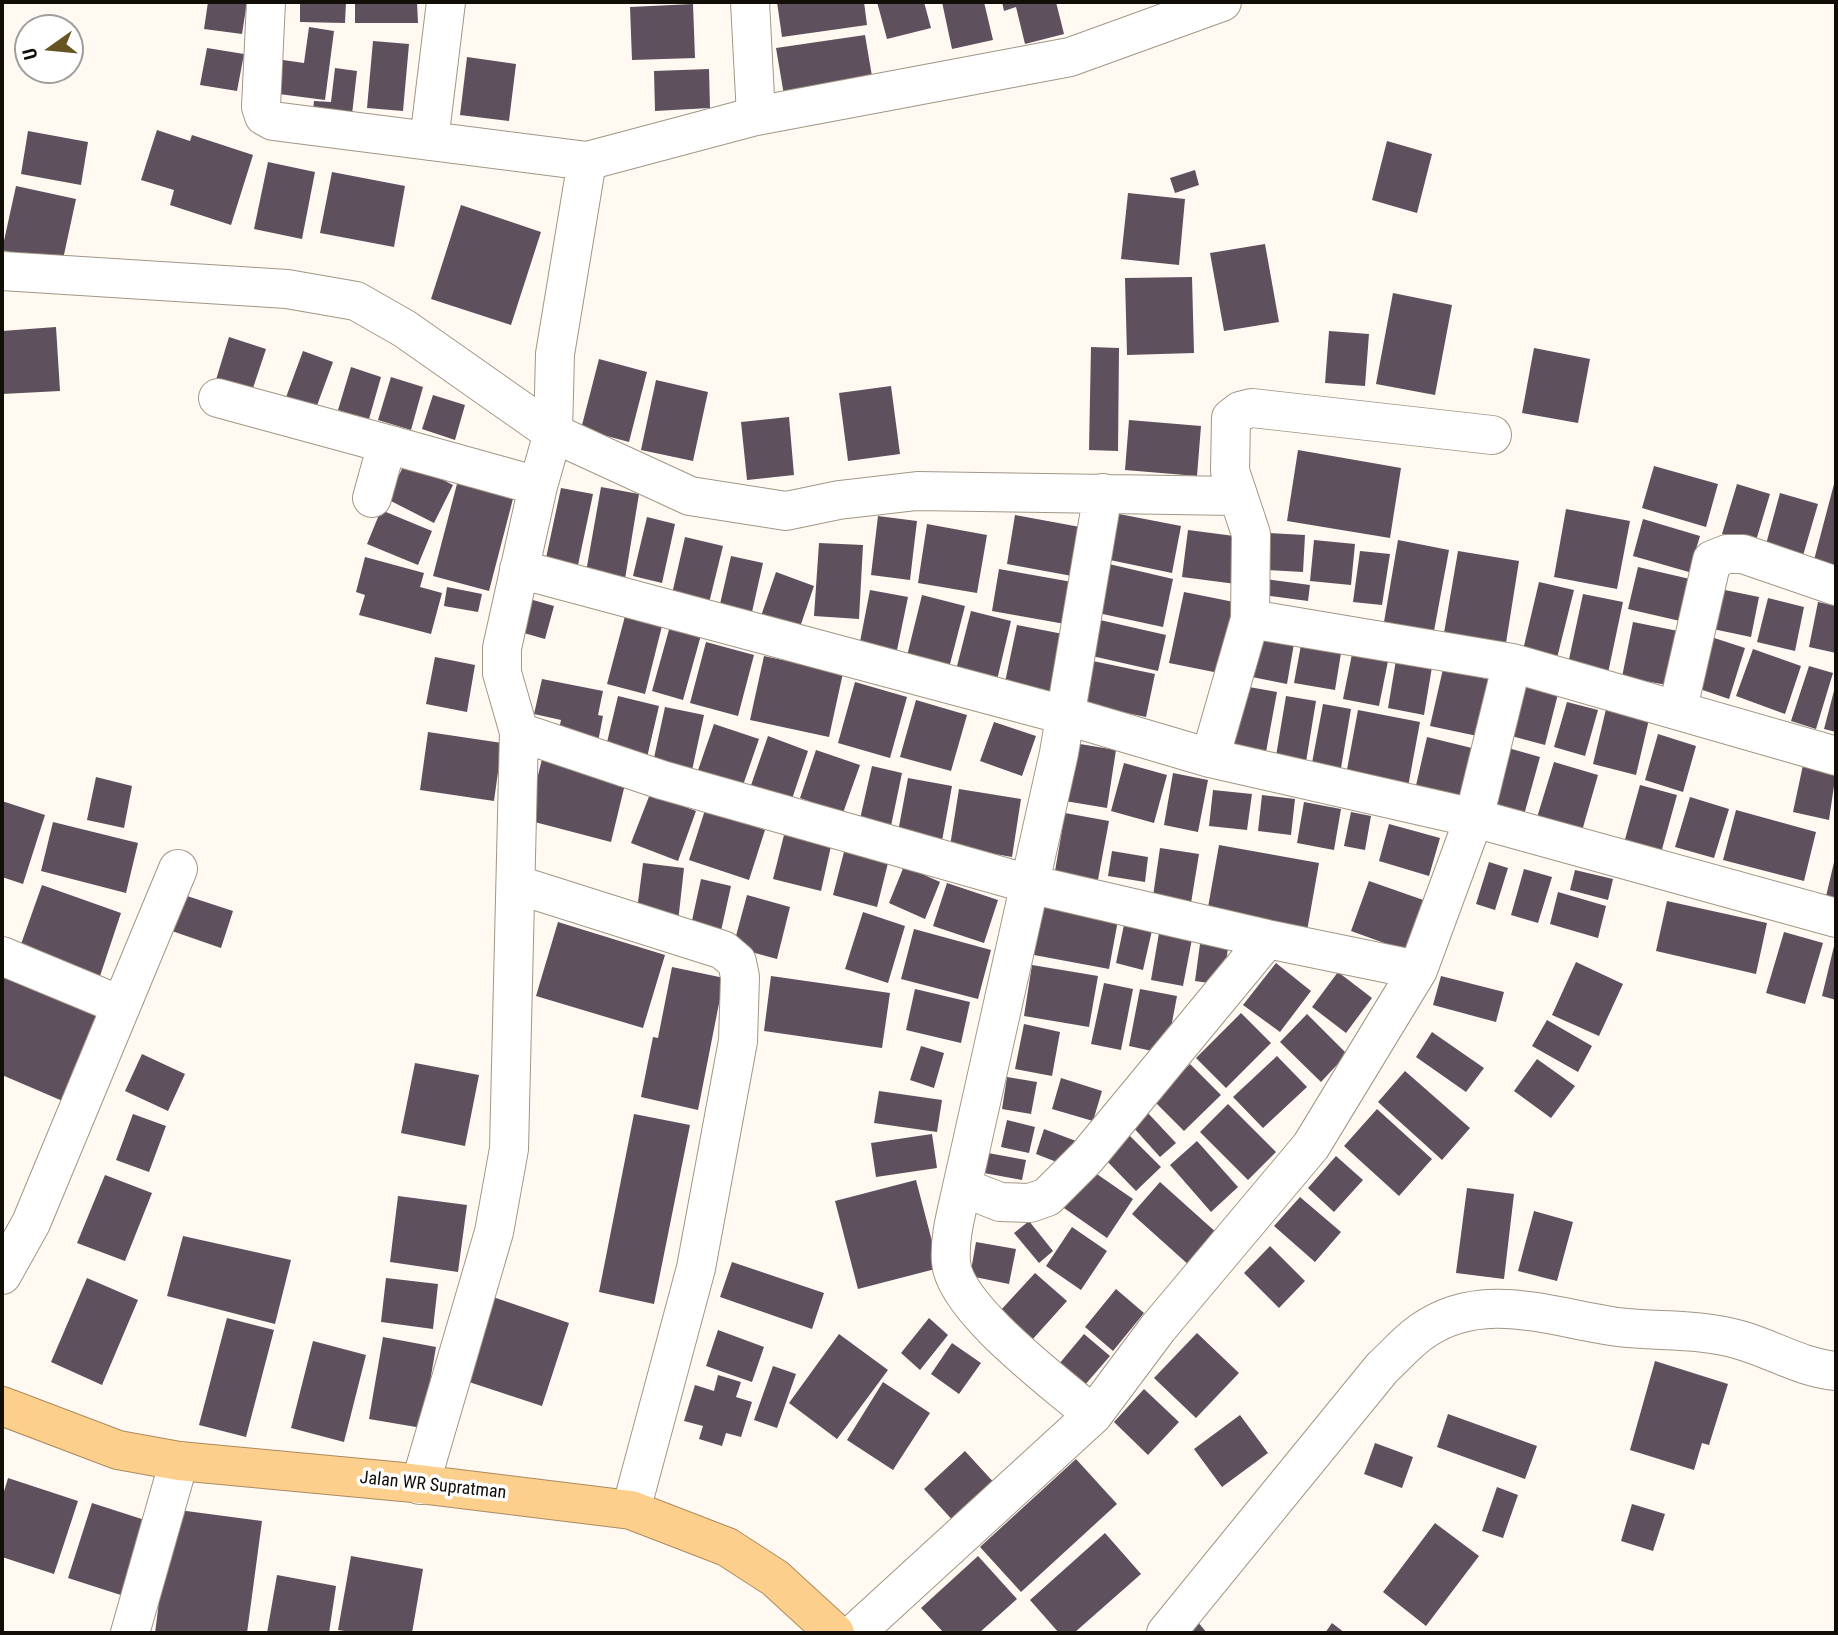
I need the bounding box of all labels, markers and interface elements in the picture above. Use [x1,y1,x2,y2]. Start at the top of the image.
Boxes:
north arrow [14,14,84,84]
text: U [18,46,43,62]
street label: Jalan WR Supratman [359,1468,507,1504]

